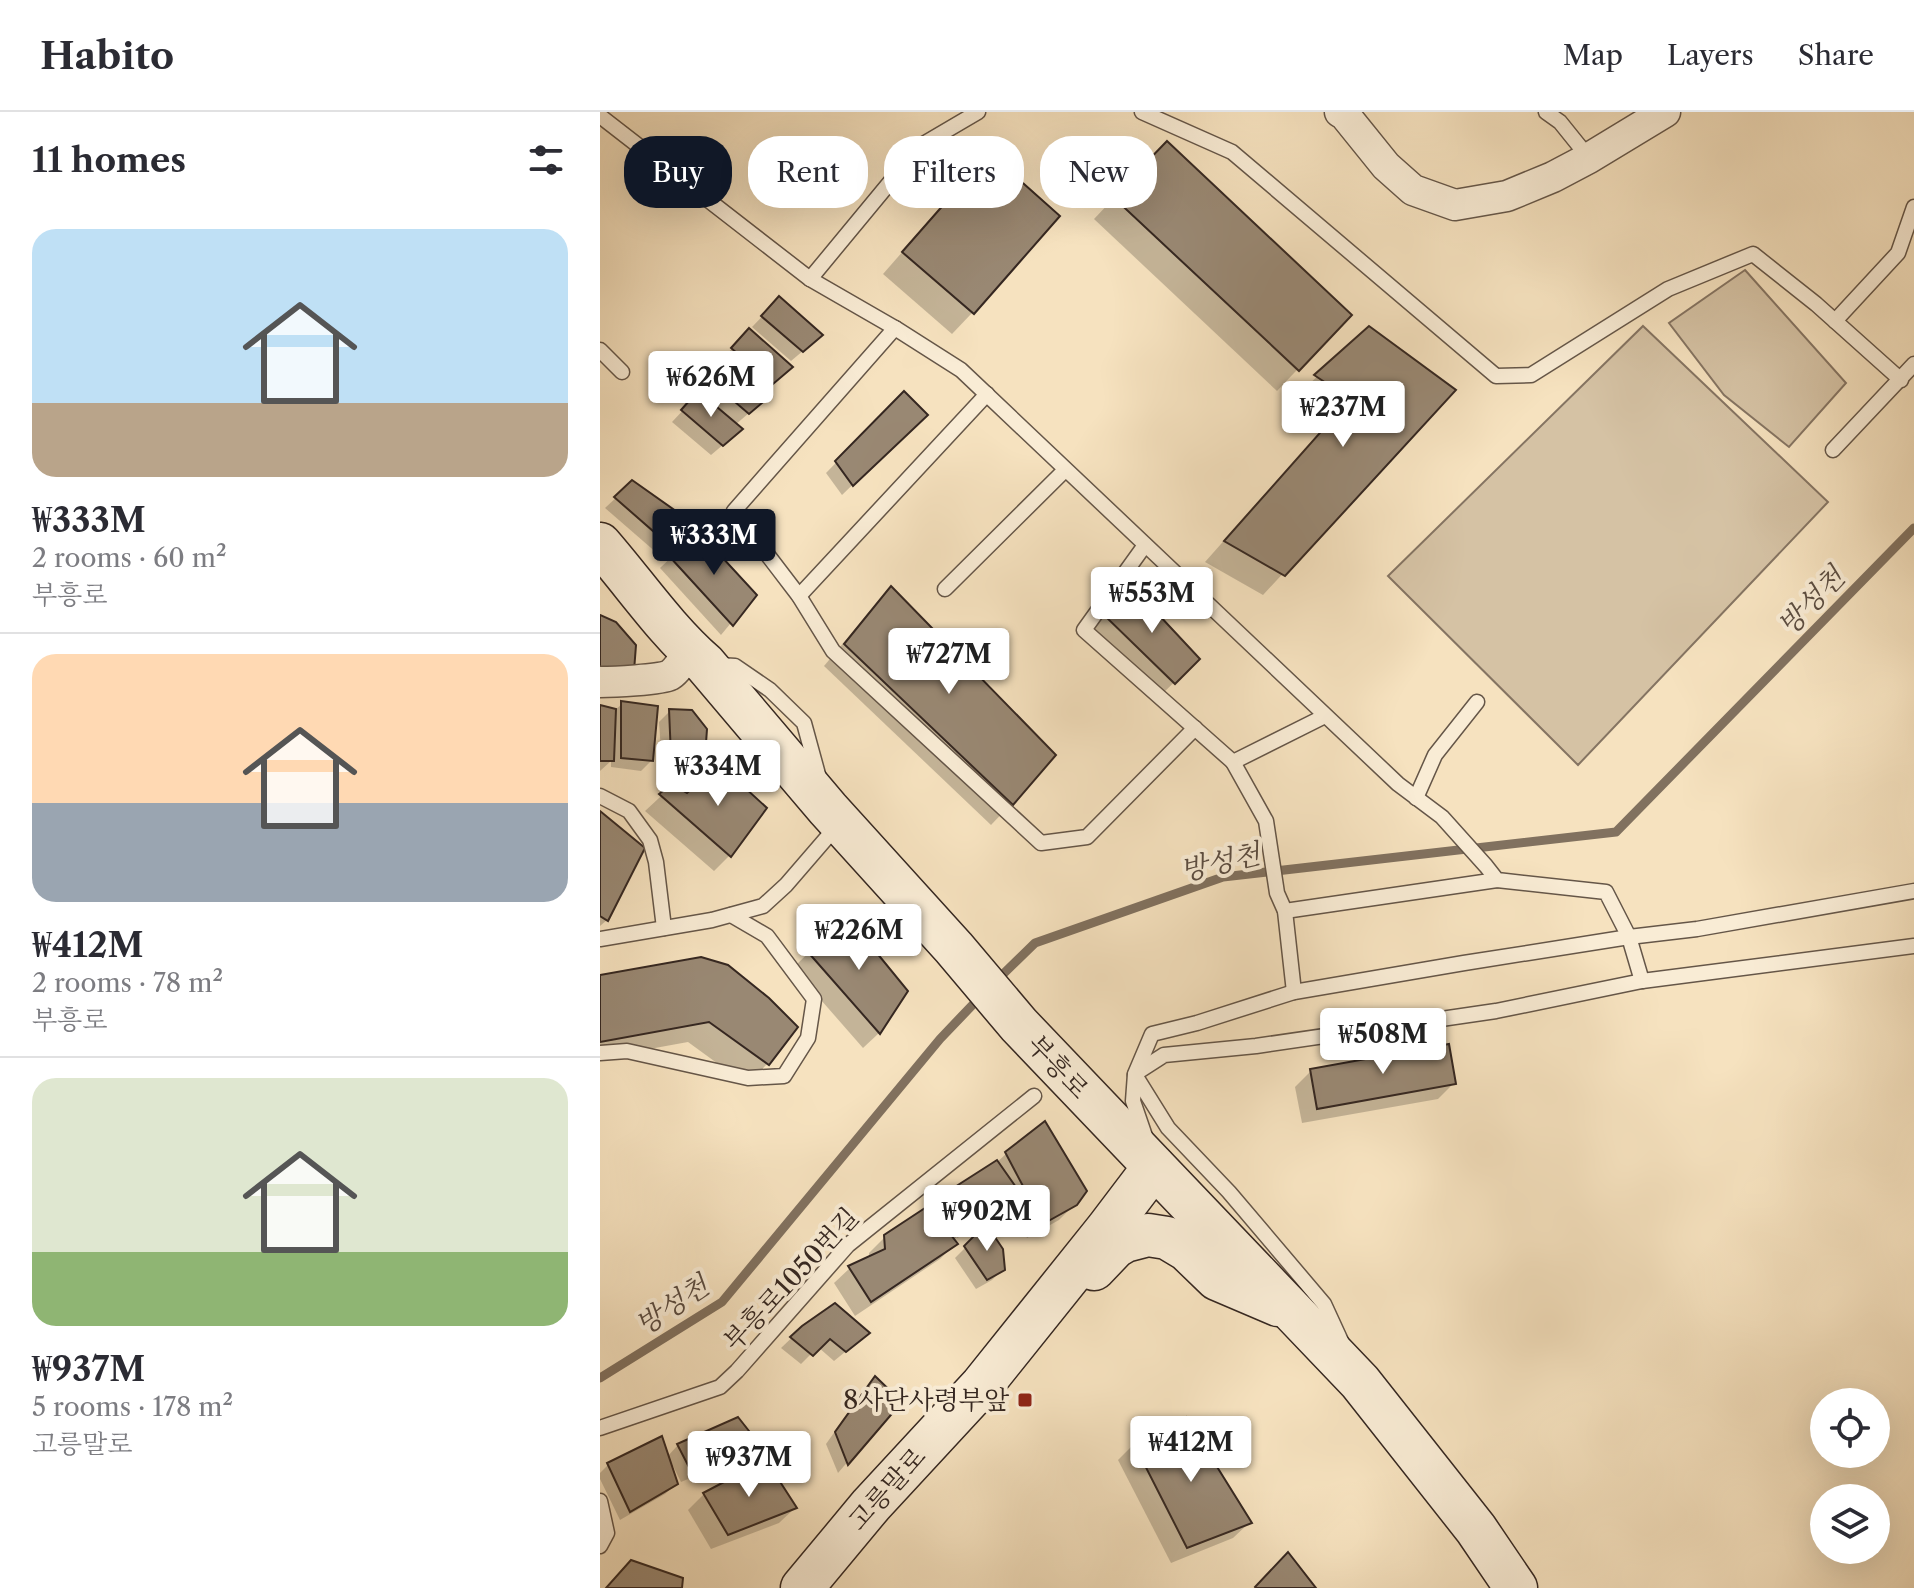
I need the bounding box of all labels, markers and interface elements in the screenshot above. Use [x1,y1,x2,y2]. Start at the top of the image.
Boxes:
text: Habito [40,32,174,79]
text: Map [1563,38,1623,72]
text: Layers [1667,38,1754,72]
text: Share [1798,38,1874,72]
chip: Buy [624,136,732,208]
chip: Rent [748,136,868,208]
chip: Filters [884,136,1024,208]
chip: New [1040,136,1157,208]
icon: filters [524,138,568,182]
text: 11 homes [32,139,186,181]
icon: home [228,281,372,425]
pin: ₩626M [655,351,767,419]
text: ₩626M [666,361,756,393]
pin: ₩237M [1287,381,1399,449]
text: ₩237M [1300,391,1386,423]
text: ₩333M [32,499,146,541]
pin: ₩333M [658,509,770,577]
text: ₩333M [671,519,757,551]
text: 2 rooms · 60 m² [32,542,227,574]
water label: 방성천 [1771,559,1853,642]
pin: ₩553M [1096,567,1208,635]
text: ₩553M [1109,577,1195,609]
text: 부흥로 [32,579,107,611]
pin: ₩727M [893,628,1005,696]
text: ₩727M [906,638,992,670]
icon: home [228,706,372,850]
pin: ₩334M [662,740,774,808]
text: ₩334M [674,750,762,782]
water label: 방성천 [1177,836,1265,888]
pin: ₩226M [803,904,915,972]
text: ₩226M [814,914,904,946]
text: ₩412M [32,924,144,966]
text: 2 rooms · 78 m² [32,967,223,999]
text: 부흥로 [32,1004,107,1036]
pin: ₩508M [1327,1008,1439,1076]
text: ₩508M [1338,1018,1428,1050]
street label: 부흥로 [1021,1029,1095,1105]
icon: home [228,1130,372,1274]
pin: ₩902M [931,1185,1043,1253]
text: ₩902M [942,1195,1032,1227]
street label: 부흥로1050번길 [717,1201,865,1357]
water label: 방성천 [629,1267,717,1342]
text: ₩937M [32,1348,145,1390]
place label: 8사단사령부앞 [843,1384,1010,1416]
map controls [1810,1388,1890,1564]
button: locate [1810,1388,1890,1468]
text: 5 rooms · 178 m² [32,1391,233,1423]
marker: 8사단사령부앞 [1016,1391,1034,1409]
pin: ₩412M [1135,1416,1247,1484]
text: ₩412M [1148,1426,1234,1458]
text: 고릉말로 [32,1428,132,1460]
pin: ₩937M [693,1431,805,1499]
text: ₩937M [706,1441,792,1473]
street label: 고릉말로 [841,1441,933,1537]
button: layers [1810,1484,1890,1564]

